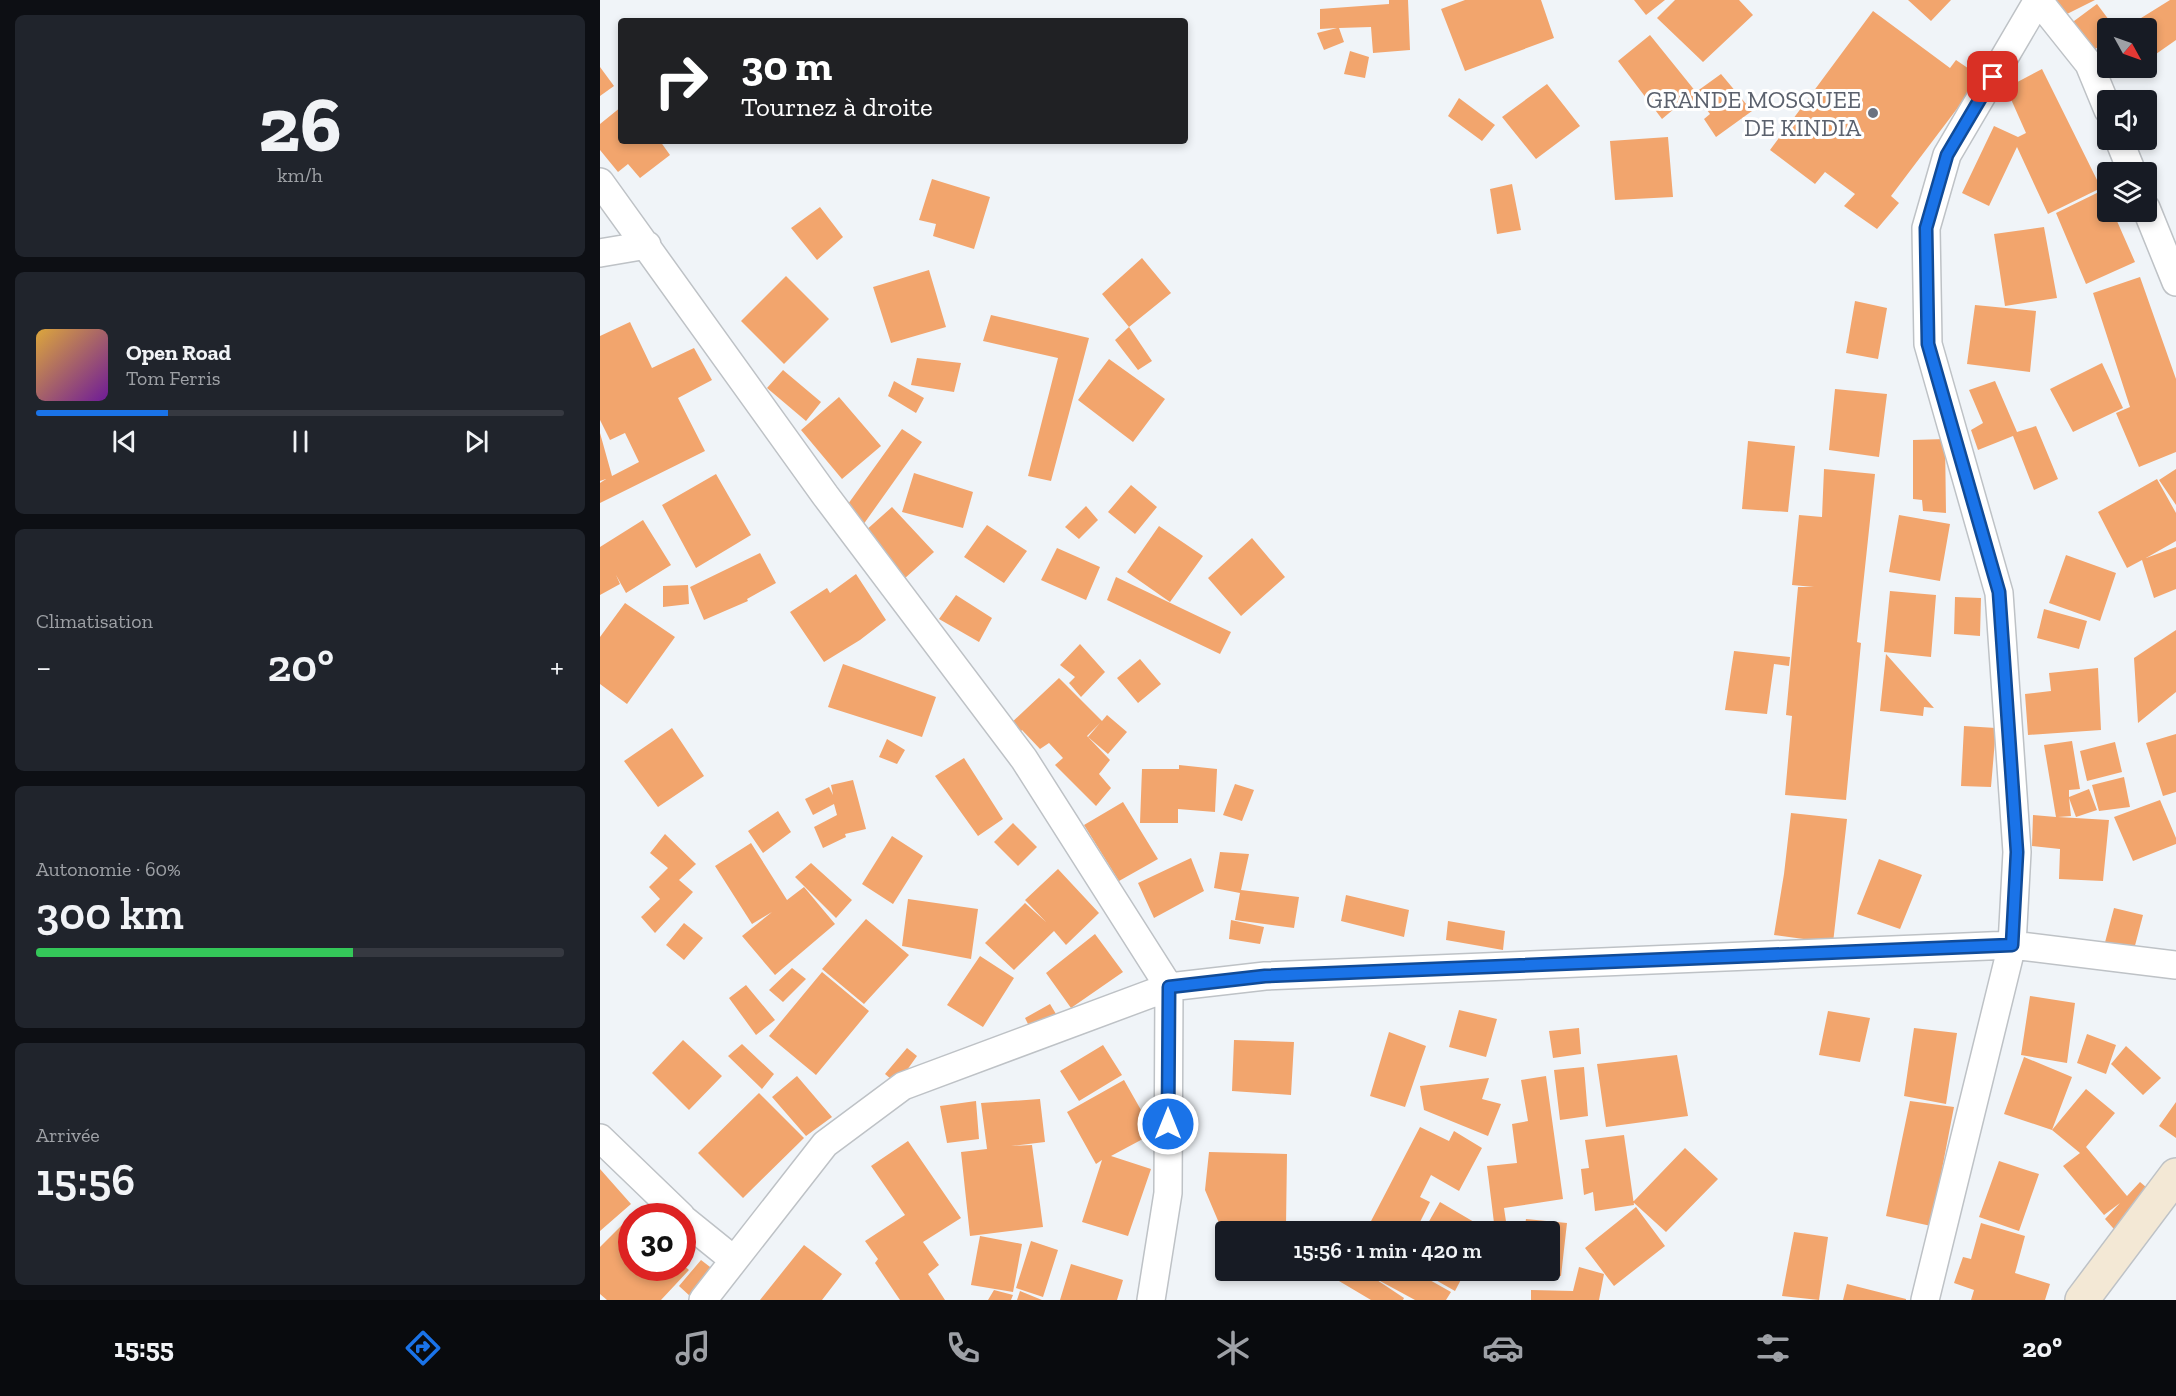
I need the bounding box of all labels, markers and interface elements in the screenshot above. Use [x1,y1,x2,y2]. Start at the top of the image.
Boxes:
north arrow [2097,18,2157,78]
map controls [2097,18,2157,222]
text: 30 m [741,40,832,91]
icon: right [642,42,720,120]
pin [1967,51,2018,102]
icon: arrive [1976,60,2009,93]
text: 26 [258,77,342,171]
place label: GRANDE MOSQUEE DE KINDIA [1646,85,1861,142]
button: sound [2097,90,2157,150]
text: Tournez à droite [741,91,933,123]
marker: GRANDE MOSQUEE DE KINDIA [1866,106,1880,120]
button: layers [2097,162,2157,222]
text: km/h [277,163,323,187]
text: Open Road [126,339,231,366]
text: Tom Ferris [126,366,221,390]
icon: previous [108,425,141,458]
icon: pause [284,425,317,458]
icon: next [460,425,493,458]
text: Climatisation [36,609,153,633]
text: 20° [267,639,334,693]
text: − [36,647,51,686]
text: + [550,647,564,686]
text: Autonomie · 60% [36,857,181,881]
text: 300 km [36,887,184,941]
position arrow [1136,1092,1200,1156]
text: Arrivée [36,1123,100,1147]
text: 15:56 [36,1153,135,1207]
speed limit sign: 30 [618,1203,696,1281]
text: 15:56 · 1 min · 420 m [1293,1237,1482,1264]
icon: directions [402,1327,444,1369]
icon: music [672,1327,714,1369]
icon: phone [942,1327,984,1369]
icon: climate [1212,1327,1254,1369]
icon: car [1482,1327,1524,1369]
icon: filters [1752,1327,1794,1369]
text: 15:55 [114,1332,174,1364]
text: 20° [2022,1332,2062,1364]

